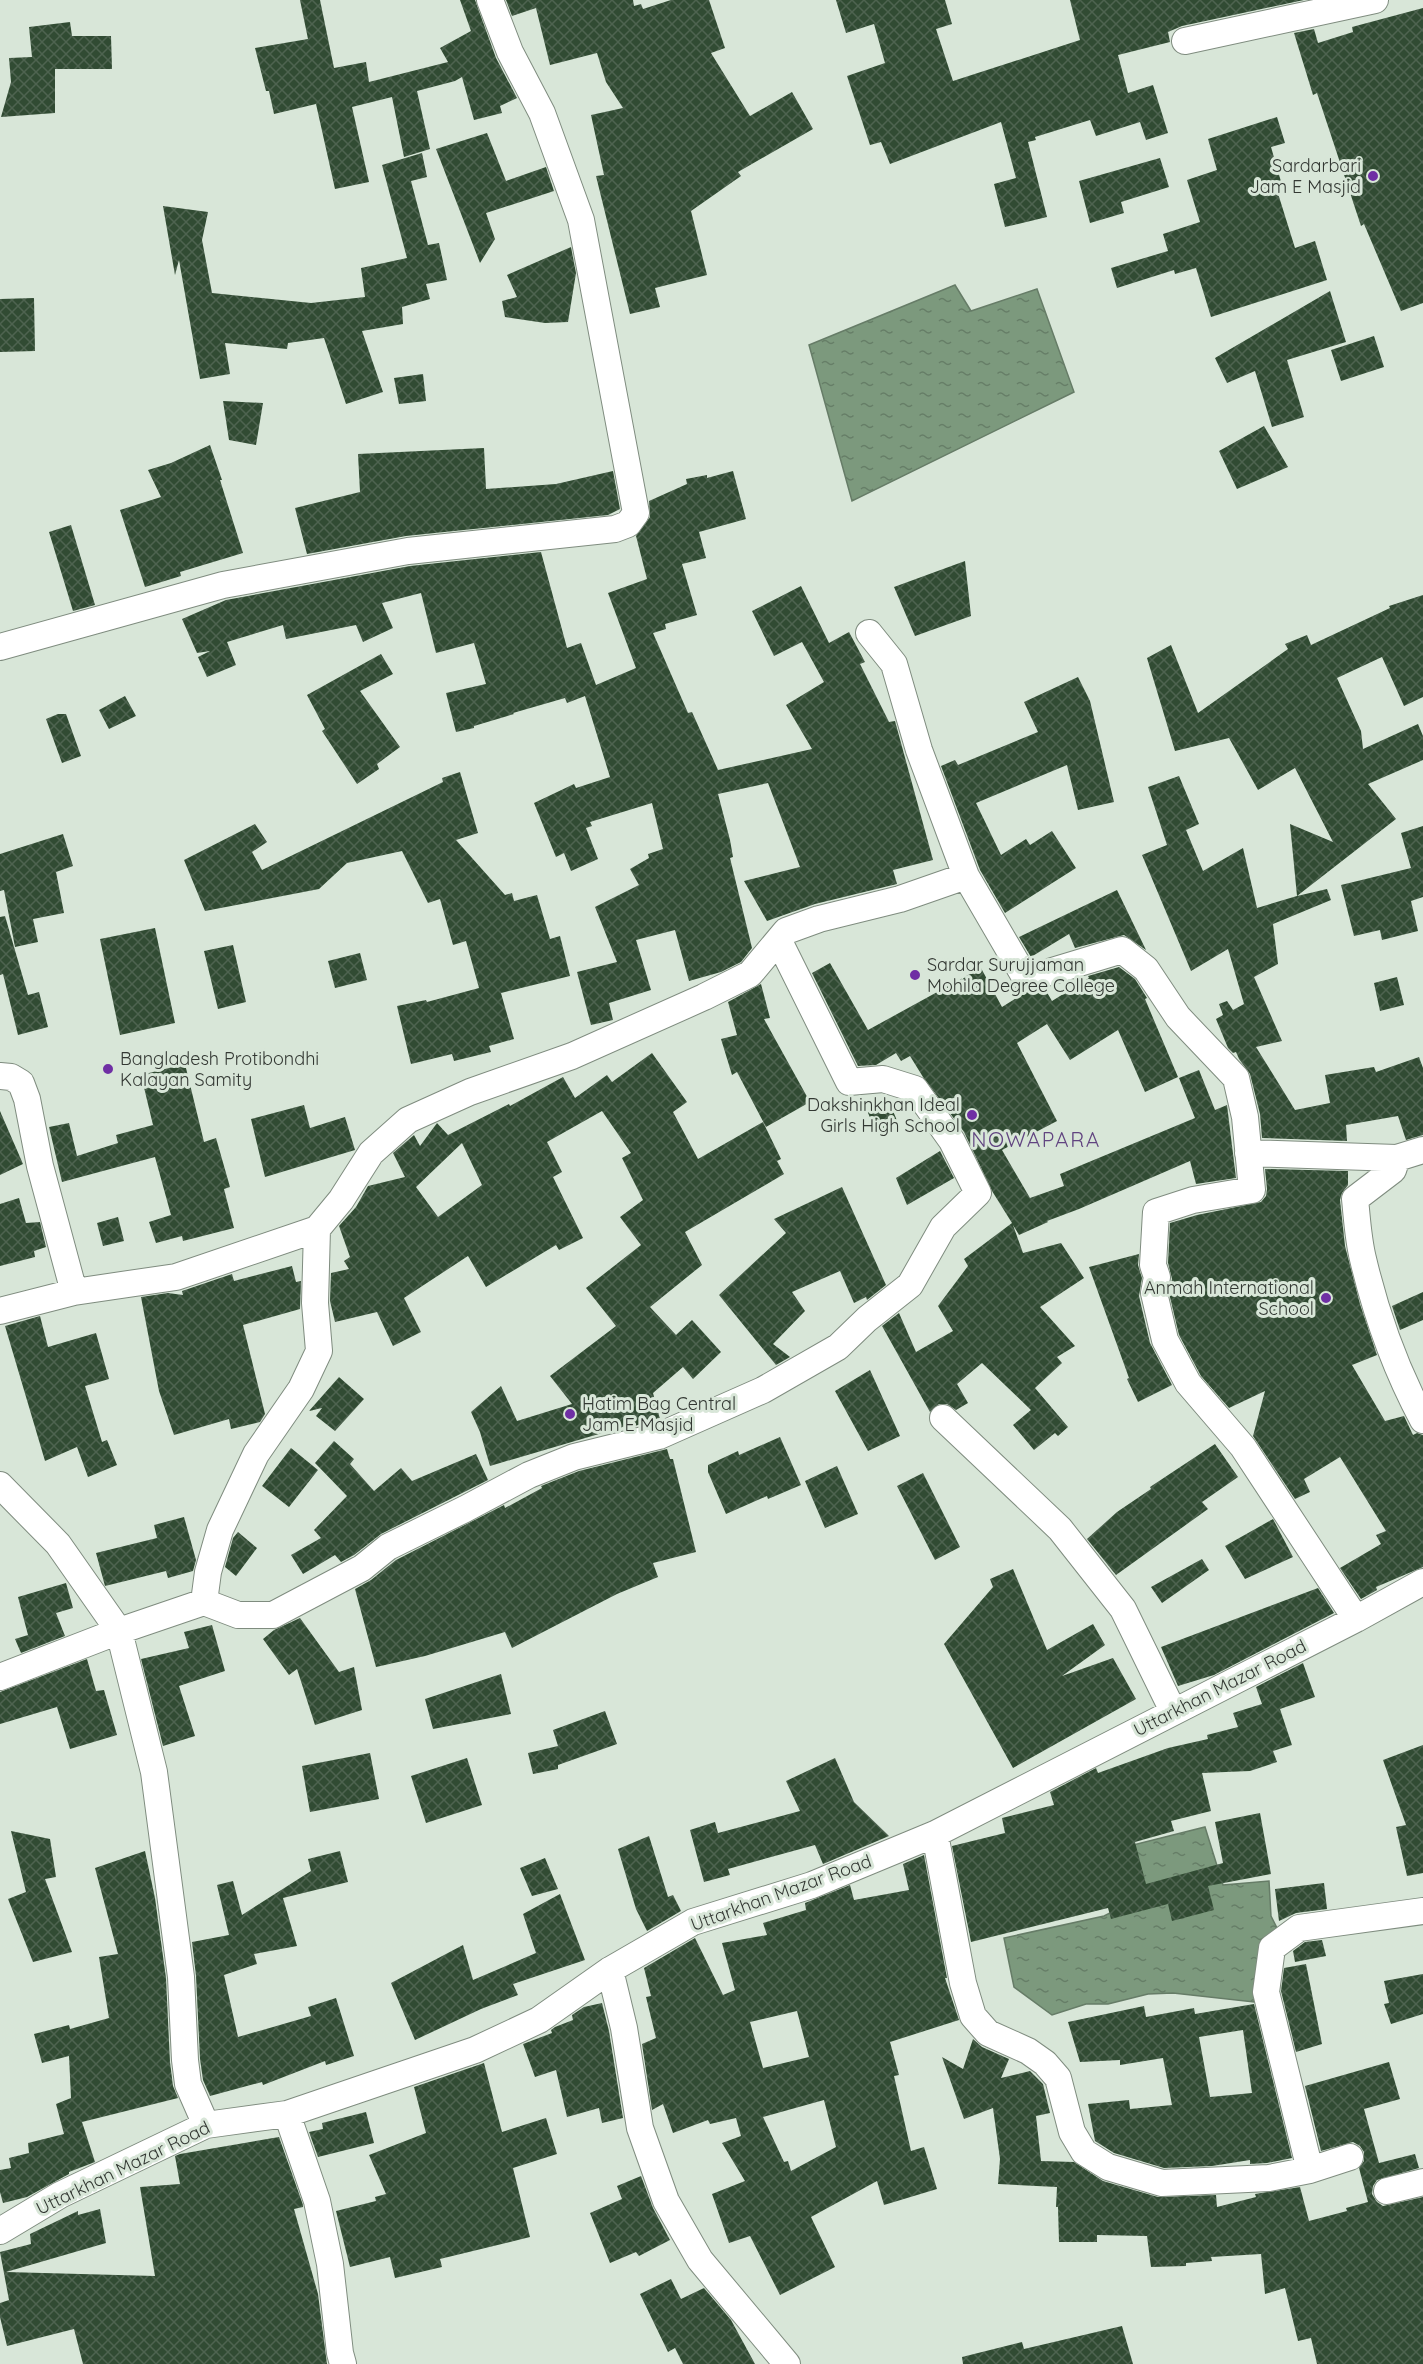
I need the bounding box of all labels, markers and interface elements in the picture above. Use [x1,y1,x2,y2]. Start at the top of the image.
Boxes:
place label: Sardarbari Jam E Masjid [1249,154,1361,198]
marker: Sardarbari Jam E Masjid [1366,169,1380,183]
place label: Sardar Surujjaman Mohila Degree College [927,953,1115,997]
marker: Sardar Surujjaman Mohila Degree College [908,968,922,982]
place label: Bangladesh Protibondhi Kalayan Samity [120,1047,319,1091]
marker: Bangladesh Protibondhi Kalayan Samity [101,1062,115,1076]
place label: Dakshinkhan Ideal Girls High School [807,1093,960,1137]
marker: Dakshinkhan Ideal Girls High School [965,1108,979,1122]
district label: NOWAPARA [971,1126,1101,1152]
place label: Anmah International School [1144,1276,1314,1320]
marker: Anmah International School [1319,1291,1333,1305]
place label: Hatim Bag Central Jam E Masjid [582,1392,736,1436]
marker: Hatim Bag Central Jam E Masjid [563,1407,577,1421]
street label: Uttarkhan Mazar Road [1130,1634,1310,1741]
street label: Uttarkhan Mazar Road [687,1849,874,1936]
street label: Uttarkhan Mazar Road [32,2115,214,2220]

